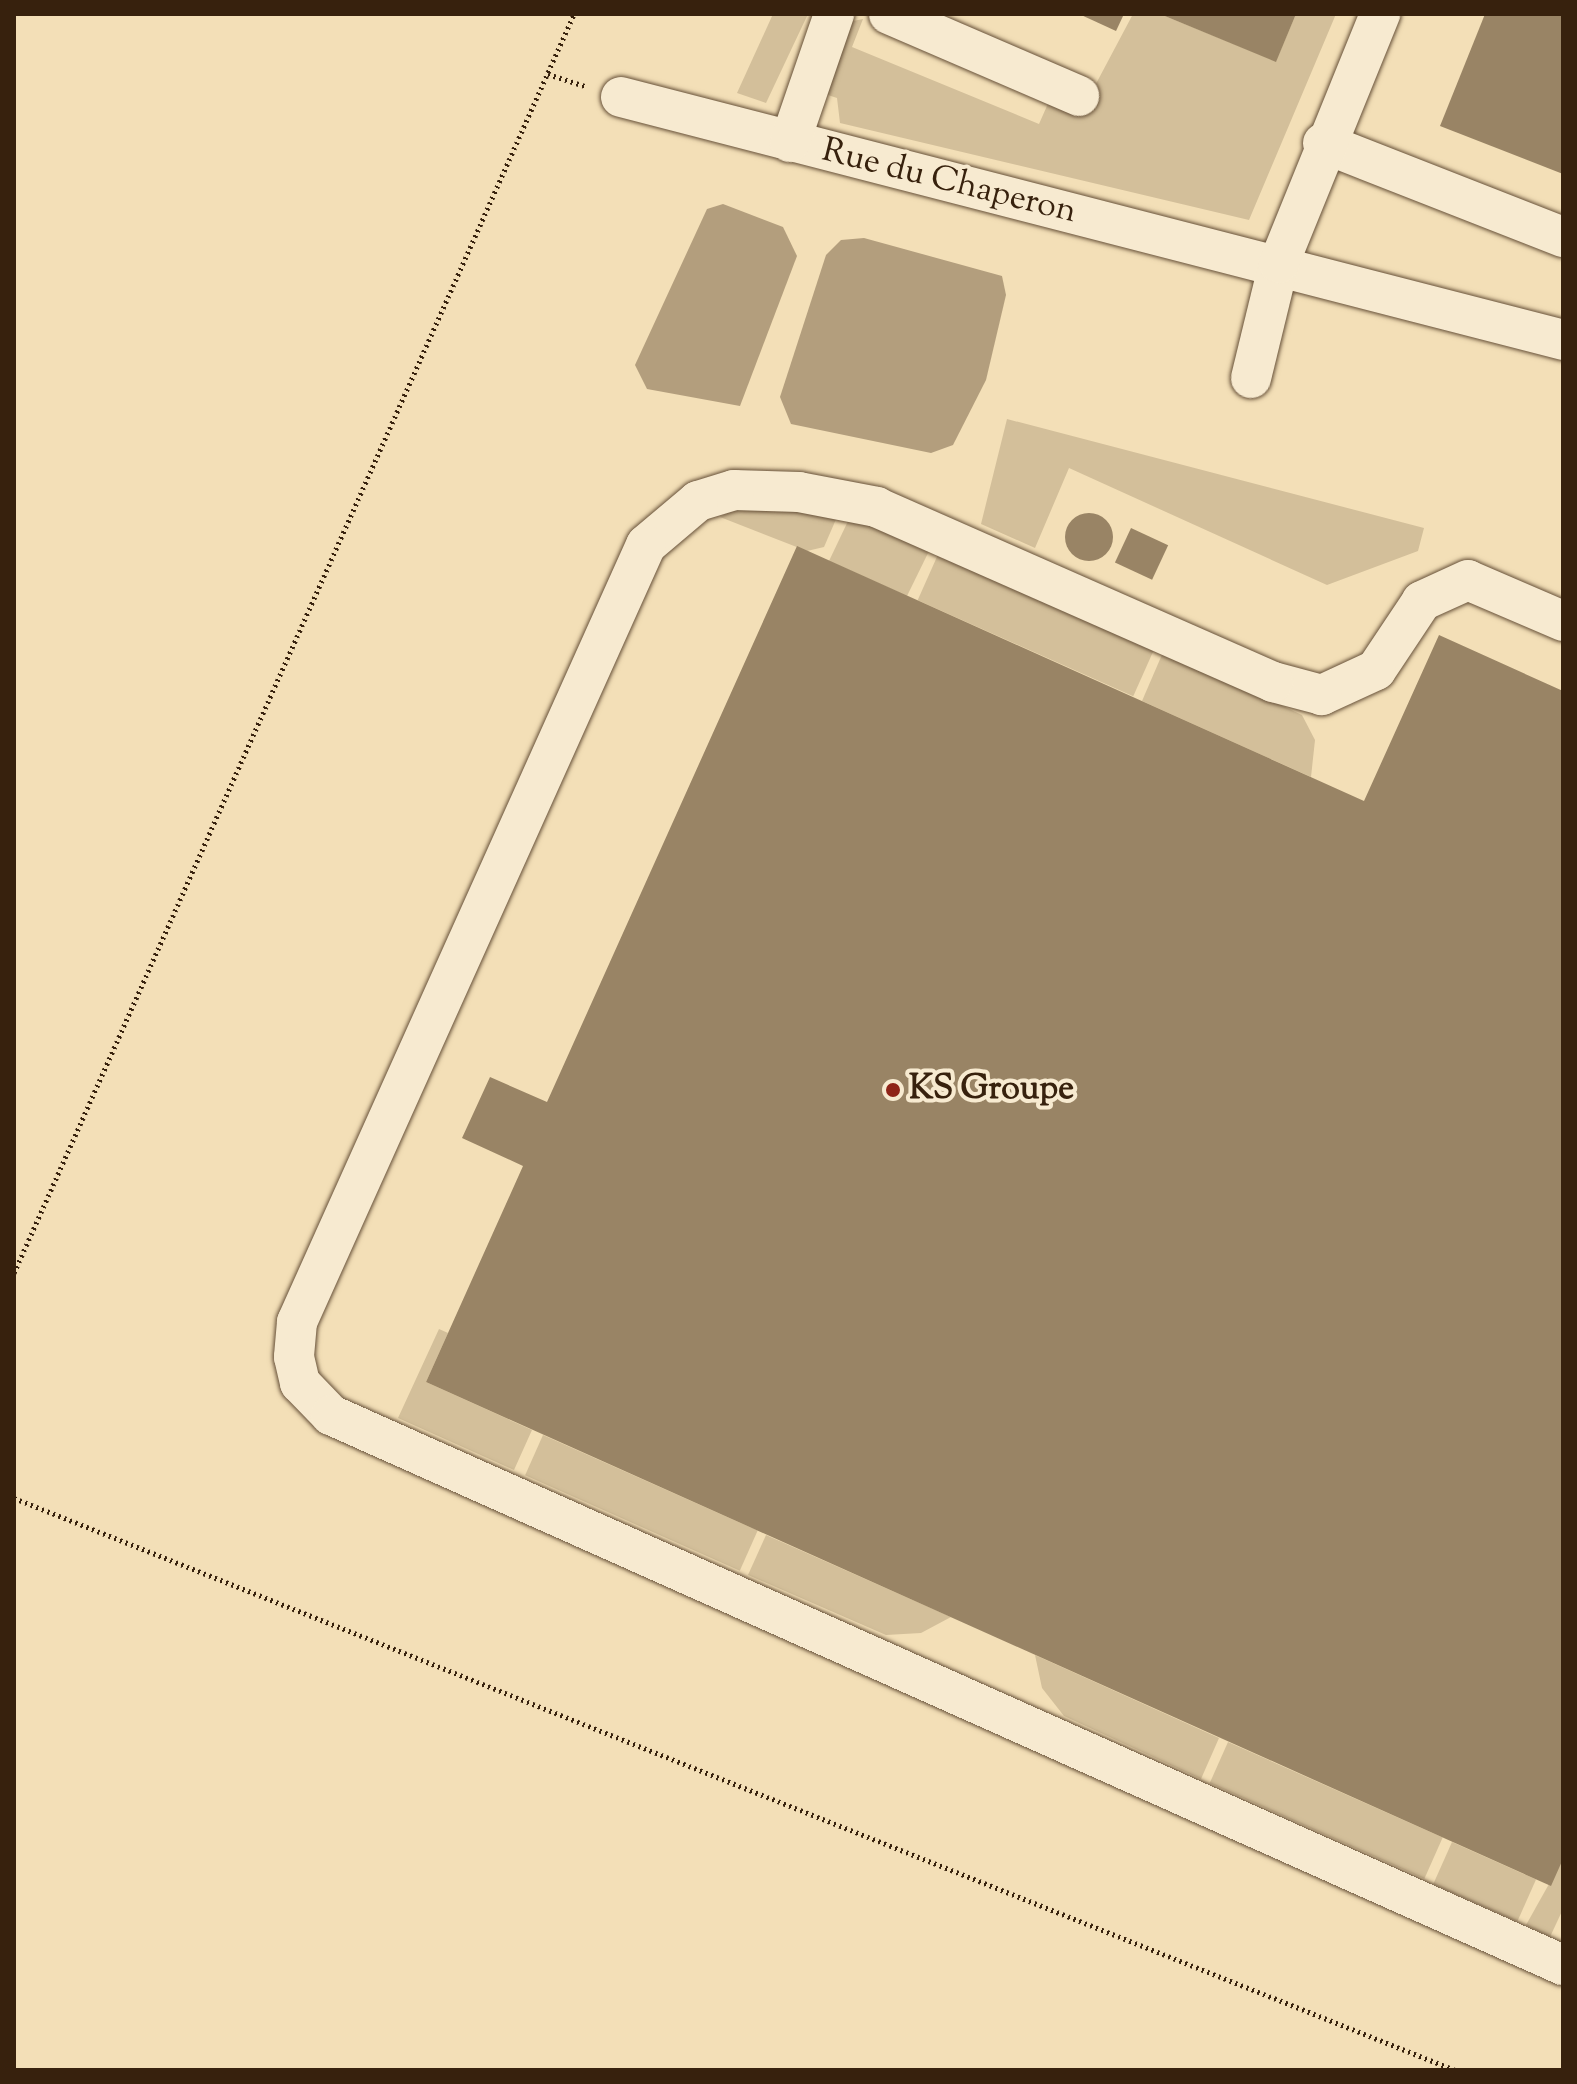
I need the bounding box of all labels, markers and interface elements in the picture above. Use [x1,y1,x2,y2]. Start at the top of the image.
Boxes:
street label: Rue du Chaperon [818,131,1080,233]
place label: KS Groupe [909,1070,1074,1110]
marker: KS Groupe [884,1081,902,1099]

